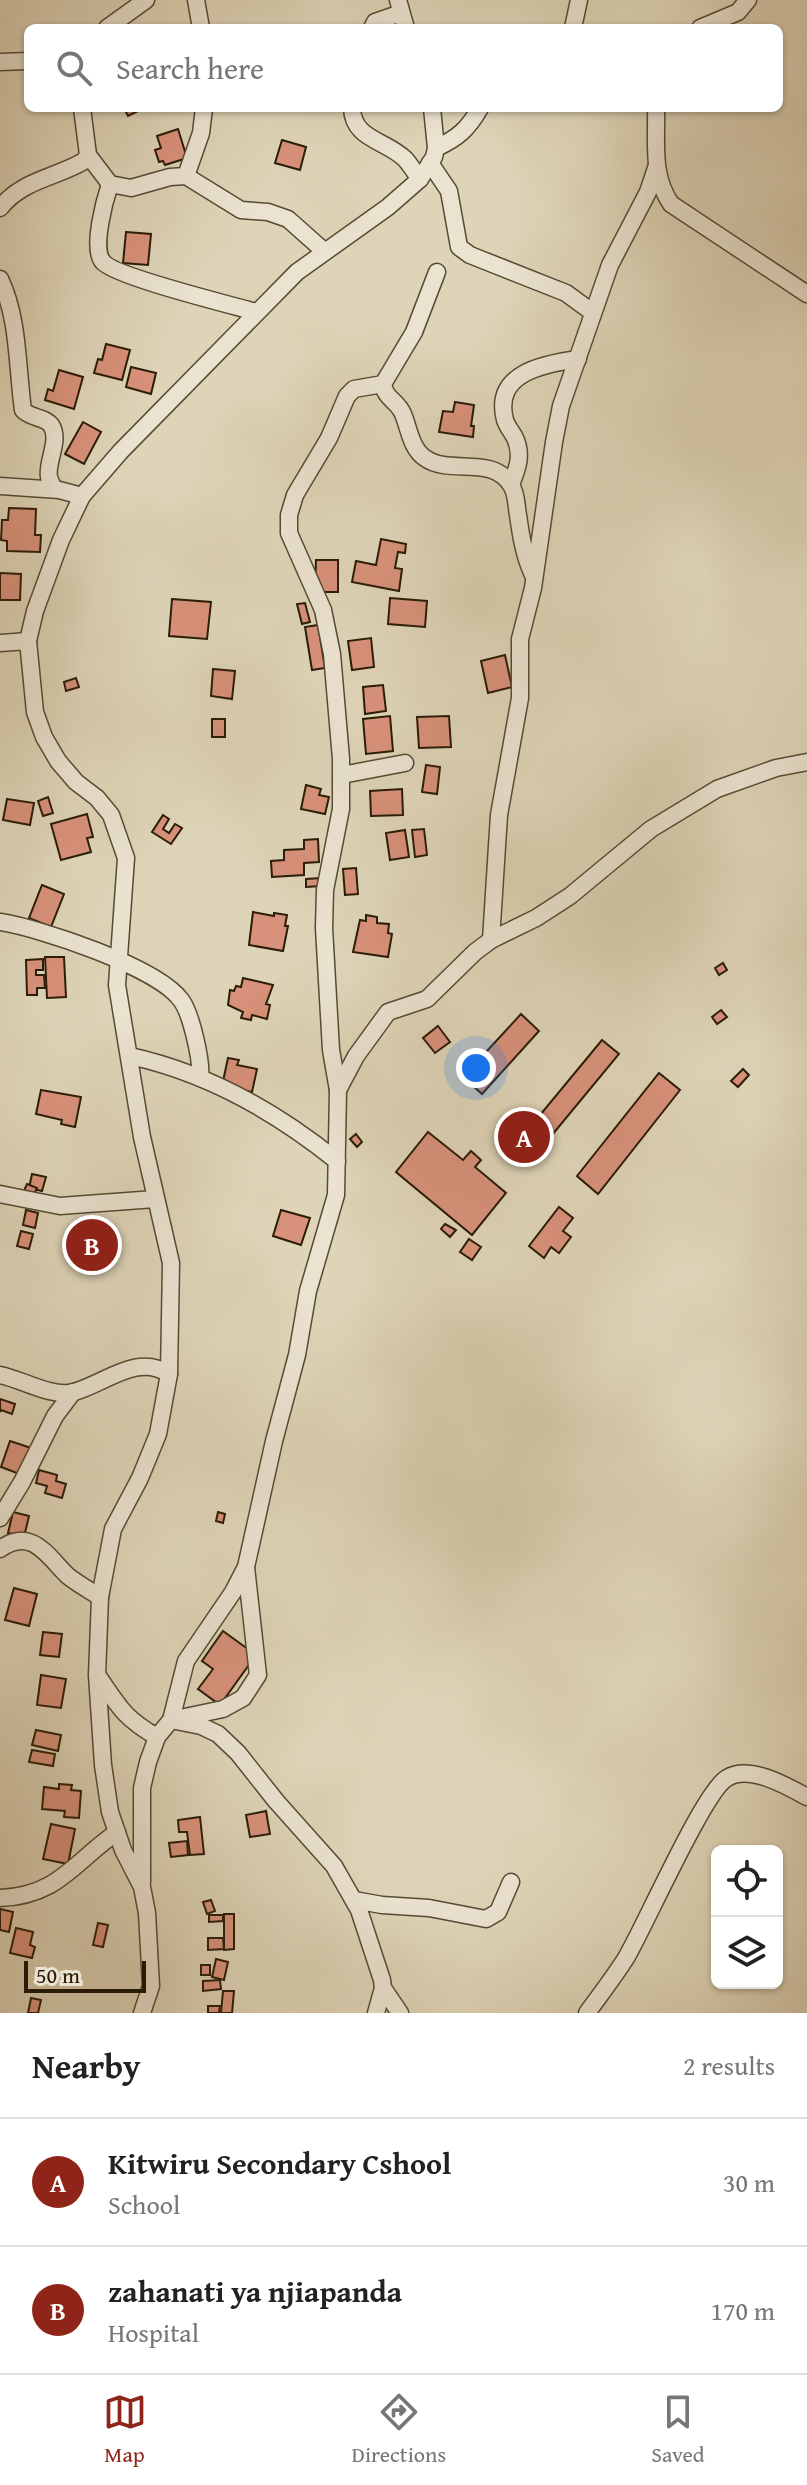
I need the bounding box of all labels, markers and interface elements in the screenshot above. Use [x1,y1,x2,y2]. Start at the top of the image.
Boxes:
search box [24,24,783,112]
icon: search [52,46,96,90]
text: Search here [116,46,264,90]
your location [456,1048,496,1088]
pin: A [498,1107,550,1167]
pin: B [66,1215,118,1275]
map controls [711,1845,783,1989]
button: locate [711,1845,783,1917]
button: layers [711,1917,783,1989]
scale bar [24,1957,146,1993]
text: 50 m [36,1959,80,1991]
text: Nearby [32,2041,141,2090]
text: 2 results [683,2046,775,2085]
text: Kitwiru Secondary Cshool [108,2141,451,2185]
text: A [50,2163,66,2202]
text: 30 m [723,2163,775,2202]
text: School [108,2185,180,2224]
text: zahanati ya njiapanda [108,2269,402,2313]
text: B [50,2291,66,2330]
text: 170 m [710,2291,775,2330]
text: Hospital [108,2313,199,2352]
tab: Map [103,2390,147,2470]
tab: Directions [352,2390,446,2470]
tab: Saved [651,2390,704,2470]

